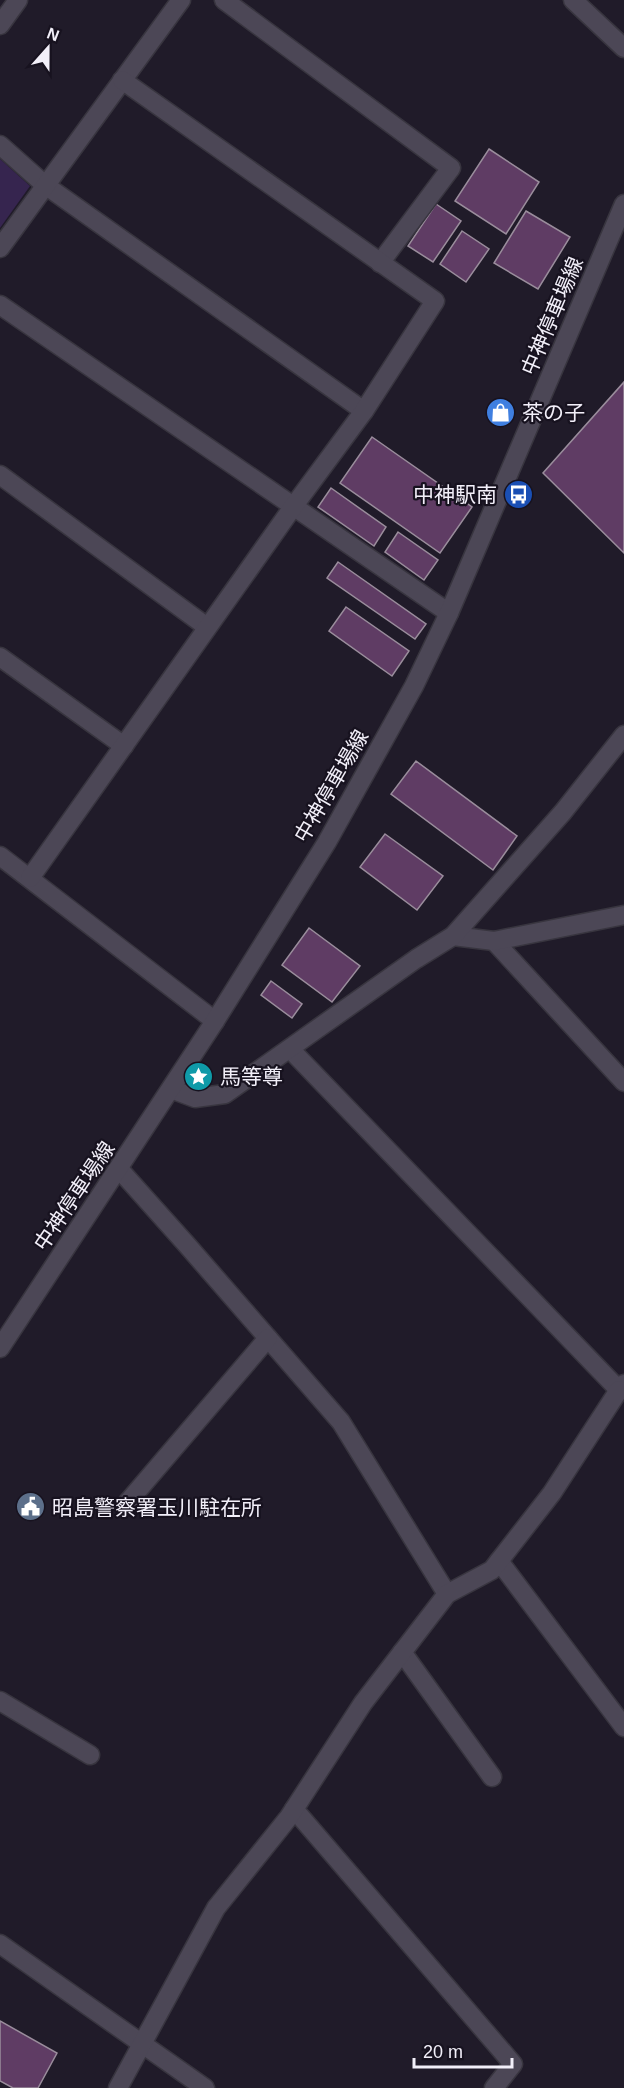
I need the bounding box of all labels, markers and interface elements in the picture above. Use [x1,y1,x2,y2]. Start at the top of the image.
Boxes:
north arrow [18,18,78,78]
text: N [45,24,62,44]
street label: 中神停車場線 [517,254,587,378]
shop icon: 茶の子 [485,396,517,428]
place label: 茶の子 [522,401,585,424]
bus stop icon: 中神駅南 [502,478,534,510]
place label: 中神駅南 [413,483,497,506]
street label: 中神停車場線 [290,726,372,846]
place icon: 馬等尊 [183,1060,215,1092]
place label: 馬等尊 [220,1065,283,1088]
street label: 中神停車場線 [29,1137,119,1255]
public building icon: 昭島警察署玉川駐在所 [15,1491,47,1523]
place label: 昭島警察署玉川駐在所 [52,1496,262,1519]
scale bar [414,2031,512,2069]
text: 20 m [423,2042,463,2062]

